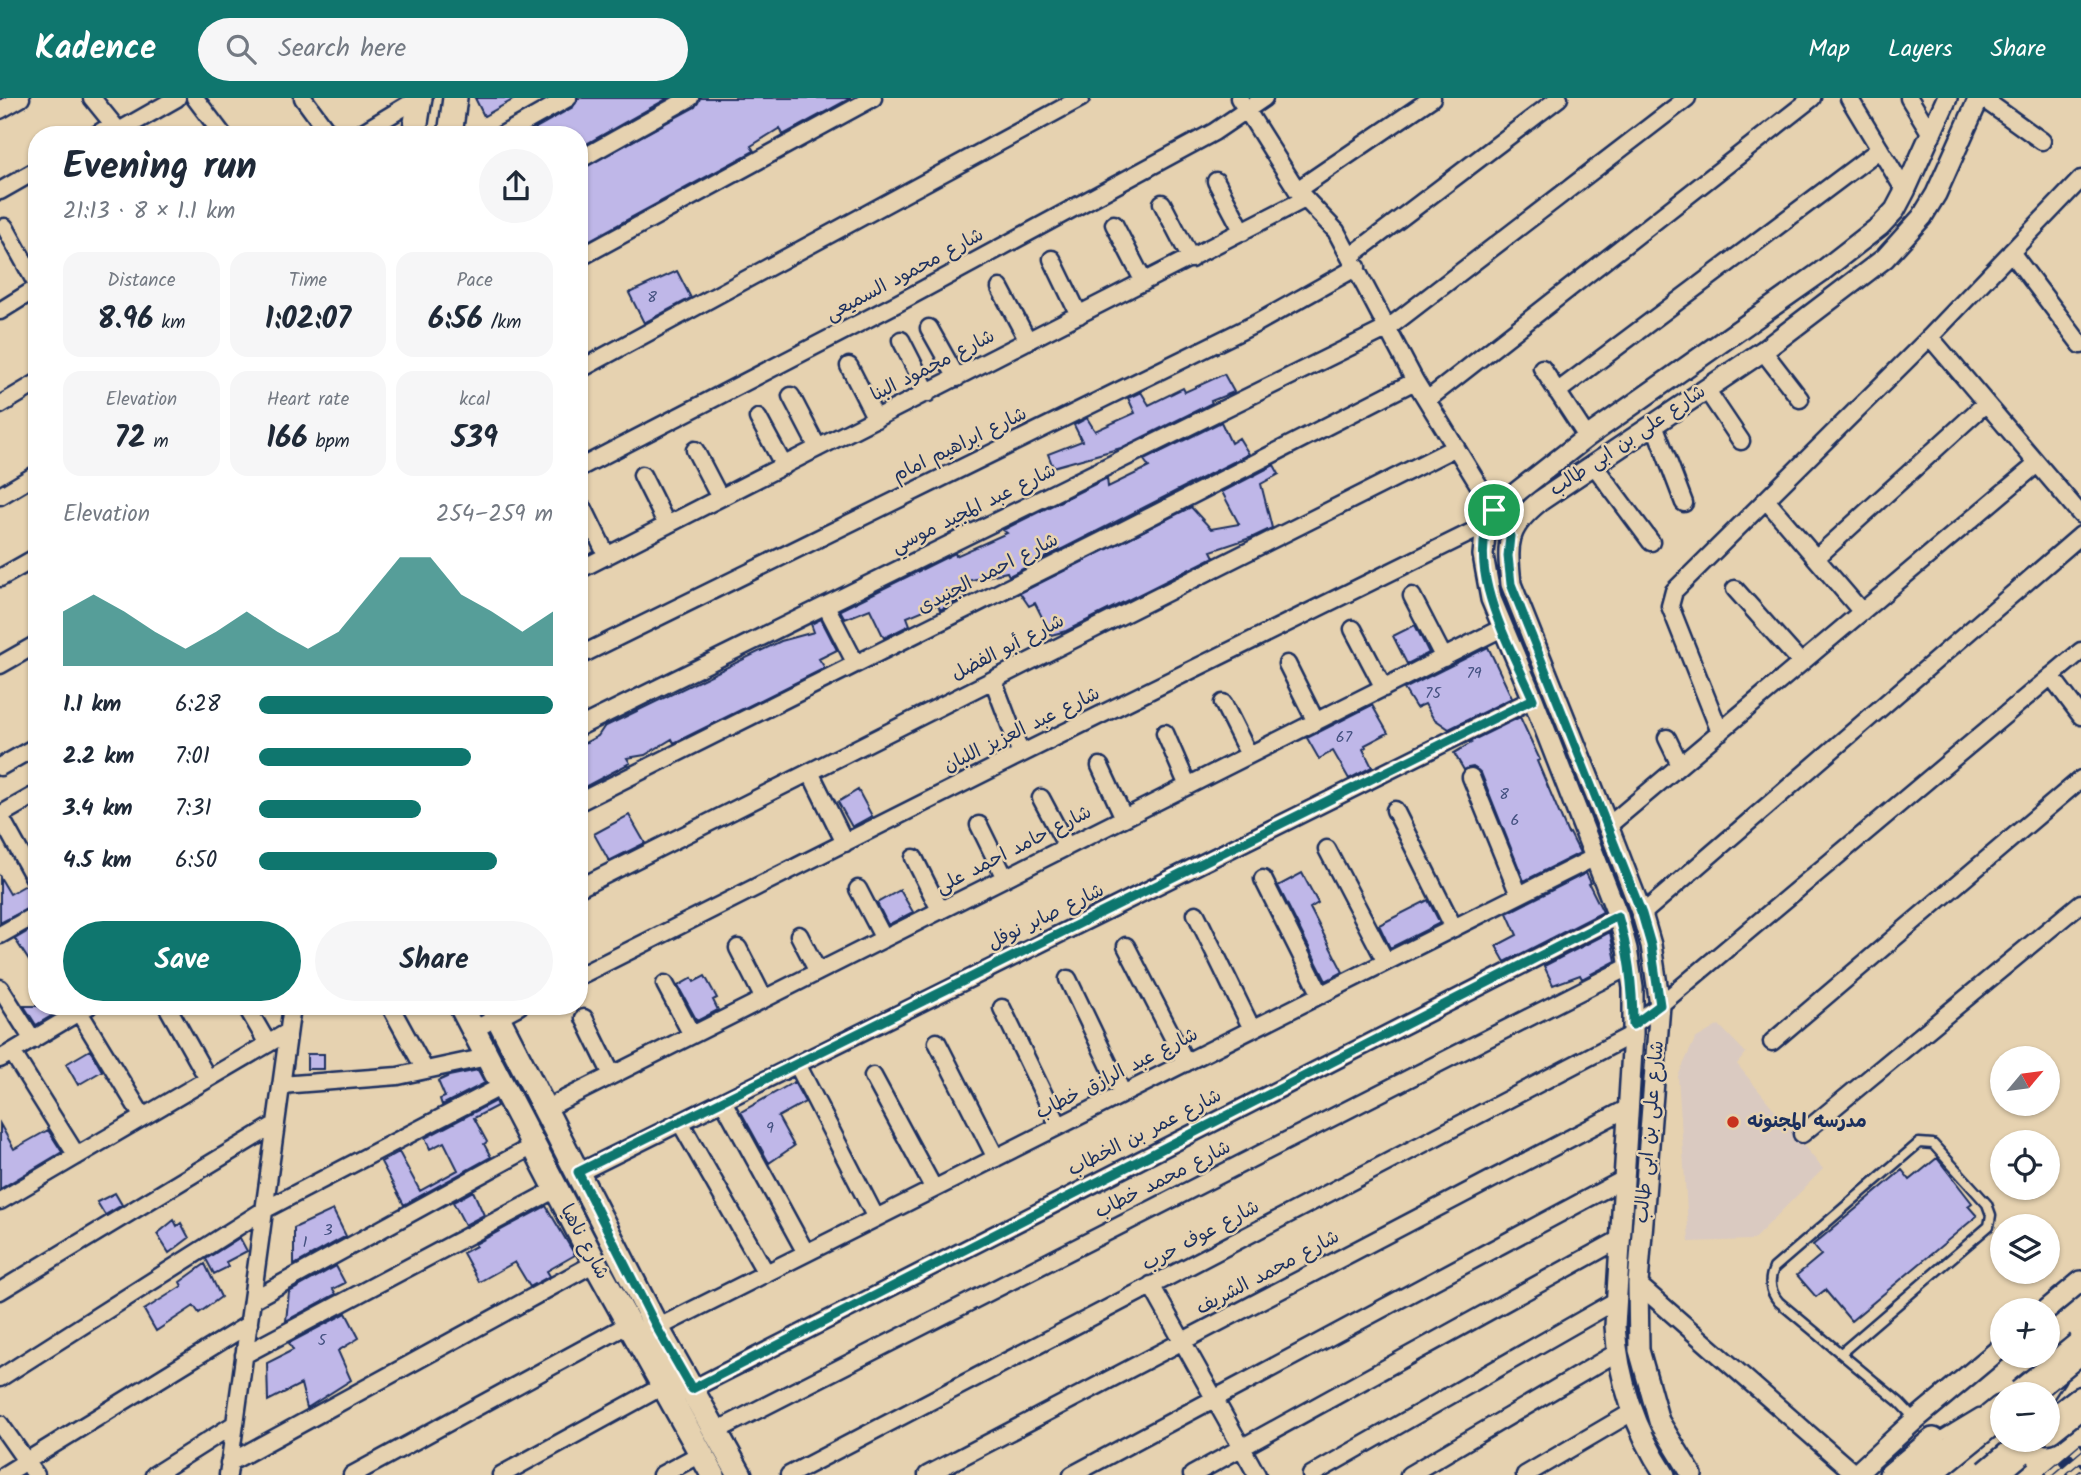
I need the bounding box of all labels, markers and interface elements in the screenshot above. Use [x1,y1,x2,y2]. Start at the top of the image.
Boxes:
search box [198,18,688,81]
text: Kadence [35,23,156,76]
text: Search here [278,28,406,70]
icon: search [222,30,260,68]
text: Map [1808,30,1850,69]
text: Layers [1888,30,1952,69]
text: Share [1990,30,2046,69]
text: Evening run [63,138,257,198]
button: share [479,149,553,223]
text: 21:13 · 8 × 1.1 km [63,194,235,230]
street label: شارع محمود السميعى [820,221,990,329]
text: Distance [107,266,175,296]
text: Time [289,266,327,296]
text: Pace [457,266,493,296]
house number: 8 [647,285,657,310]
text: 8.96 [97,296,154,344]
text: 1:02:07 [265,296,351,344]
text: 6:56 [428,296,483,344]
text: km [154,308,185,338]
text: /km [483,308,521,338]
street label: شارع محمود البنا [866,322,1000,410]
street label: شارع على بن ابى طالب [1544,377,1712,505]
text: Elevation [105,385,177,415]
text: Heart rate [267,385,349,415]
text: kcal [459,385,490,415]
street label: شارع ابراهيم امام [888,399,1032,491]
text: 72 [114,415,146,463]
text: 166 [266,415,308,463]
text: 539 [451,415,498,463]
text: m [146,427,169,457]
text: bpm [308,427,350,457]
street label: شارع عبد المجيد موسي [886,456,1062,562]
pin [1464,480,1524,540]
icon: arrive [1475,491,1513,529]
text: Elevation [63,497,150,533]
text: 254–259 m [436,497,553,533]
street label: شارع احمد الجنيدى [912,525,1064,623]
street label: شارع أبو الفضل [946,607,1070,689]
house number: 79 [1466,661,1482,686]
street label: شارع عبد العزيز اللبان [939,679,1105,781]
house number: 75 [1425,681,1442,706]
text: 1.1 km [63,687,121,723]
text: 6:28 [175,687,221,723]
house number: 67 [1336,725,1353,750]
text: 2.2 km [63,739,134,775]
text: 7:01 [175,739,210,775]
house number: 8 [1499,782,1509,807]
text: 3.4 km [63,791,133,827]
text: 7:31 [175,791,212,827]
street label: شارع حامد احمد على [931,798,1097,902]
house number: 6 [1511,808,1519,833]
text: 4.5 km [63,843,132,879]
text: 6:50 [175,843,217,879]
street label: شارع صابر نوفل [982,876,1110,958]
button: Save [63,921,301,1001]
button: Share [315,921,553,1001]
street label: شارع عبد الرازق خطاب [1030,1020,1204,1128]
street label: شارع على بن ابى طالب [1627,1039,1673,1225]
north arrow [1990,1046,2060,1116]
map controls [1990,1046,2060,1452]
street label: شارع عمر بن الخطاب [1063,1081,1227,1185]
place label: مدرسه المجنونه [1747,1107,1867,1137]
marker: مدرسه المجنونه [1725,1114,1741,1130]
house number: 9 [766,1116,774,1141]
button: locate [1990,1130,2060,1200]
street label: شارع محمد خطاب [1090,1133,1236,1227]
street label: شارع عوف حرب [1137,1192,1265,1280]
street label: شارع ناهيا [552,1199,616,1285]
button: layers [1990,1214,2060,1284]
house number: 3 [323,1218,333,1243]
street label: شارع محمد الشريف [1191,1222,1345,1324]
house number: 1 [302,1230,308,1255]
button: + [1990,1298,2060,1368]
house number: 5 [318,1328,328,1353]
button: − [1990,1382,2060,1452]

